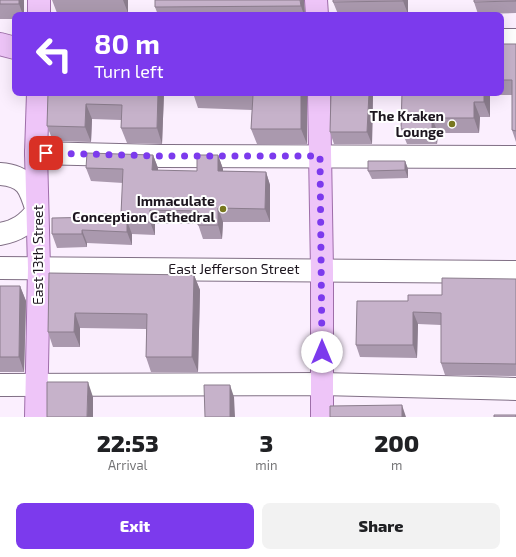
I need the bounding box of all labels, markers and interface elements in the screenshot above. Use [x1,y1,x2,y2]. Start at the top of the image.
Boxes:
text: 80 m [94,26,160,60]
icon: left [28,28,80,80]
text: Turn left [94,60,164,82]
place label: The Kraken Lounge [370,107,444,140]
marker: The Kraken Lounge [447,119,457,129]
pin [29,136,63,170]
icon: arrive [35,142,57,164]
place label: Immaculate Conception Cathedral [72,192,215,225]
marker: Immaculate Conception Cathedral [218,204,228,214]
street label: East 13th Street [29,205,46,305]
street label: East Jefferson Street [168,260,300,277]
position arrow [301,331,343,373]
text: 22:53 [97,428,159,457]
text: 3 [260,428,273,457]
text: 200 [374,428,419,457]
text: Arrival [108,457,147,473]
text: min [255,457,277,473]
text: m [391,457,402,473]
button: Exit [16,503,254,549]
button: Share [262,503,500,549]

